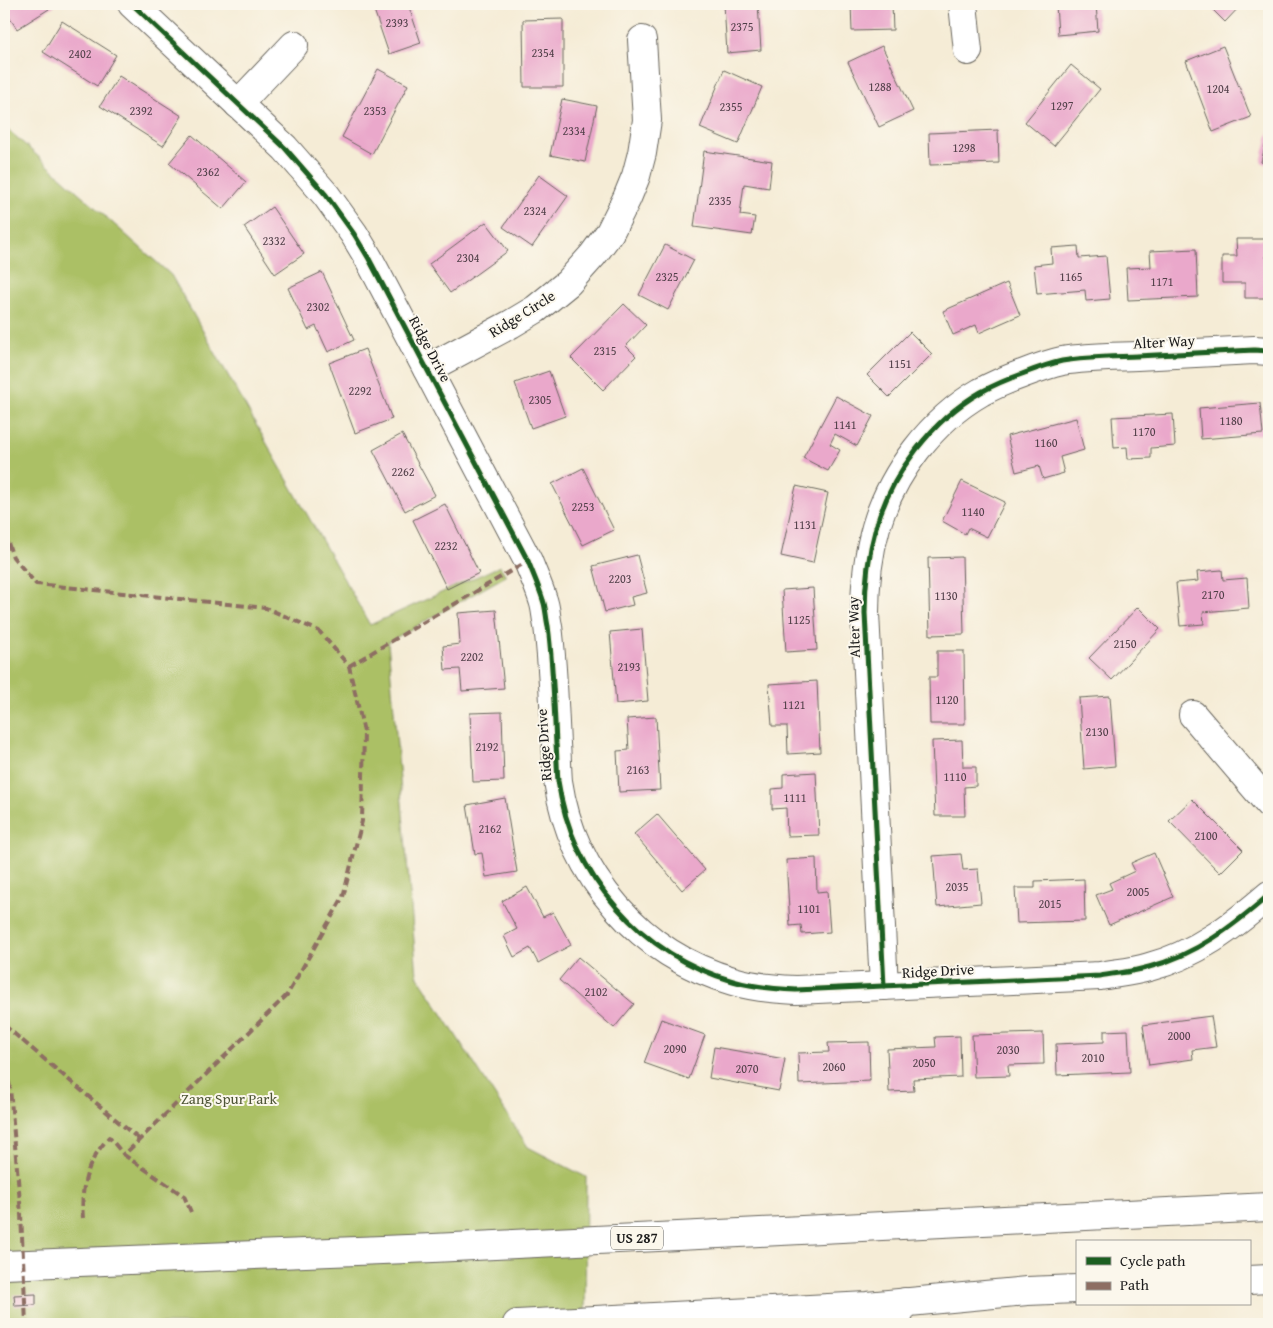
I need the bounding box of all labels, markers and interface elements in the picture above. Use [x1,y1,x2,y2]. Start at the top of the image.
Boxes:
house number: 2393 [385,14,409,31]
house number: 2375 [730,18,754,35]
house number: 2354 [531,44,555,61]
house number: 2402 [68,45,92,62]
house number: 1288 [868,78,892,95]
house number: 1204 [1206,80,1230,97]
house number: 1297 [1050,97,1074,114]
house number: 2355 [719,98,743,115]
house number: 2392 [129,102,153,119]
house number: 2353 [363,102,387,119]
house number: 2334 [562,122,586,139]
house number: 1298 [952,139,976,156]
house number: 2362 [196,163,220,180]
house number: 2335 [708,192,732,209]
house number: 2324 [523,202,547,219]
house number: 2332 [262,232,286,249]
house number: 2304 [456,249,480,266]
house number: 2325 [655,268,679,285]
house number: 1165 [1059,268,1083,285]
house number: 1171 [1150,273,1174,290]
street label: Ridge Circle [485,285,559,342]
house number: 2302 [306,298,330,315]
street label: Ridge Drive [404,312,457,386]
street label: Alter Way [1133,329,1196,354]
house number: 2315 [593,342,617,359]
house number: 1151 [888,355,912,372]
house number: 2292 [348,382,372,399]
house number: 2305 [528,391,552,408]
house number: 1180 [1219,412,1243,429]
house number: 1141 [833,416,857,433]
house number: 1170 [1132,423,1156,440]
house number: 1160 [1034,434,1058,451]
house number: 2262 [391,463,415,480]
house number: 2253 [571,498,595,515]
house number: 1140 [961,503,985,520]
house number: 1131 [793,516,817,533]
house number: 2232 [434,537,458,554]
house number: 2203 [608,570,632,587]
house number: 2170 [1201,586,1225,603]
house number: 1130 [934,587,958,604]
street label: Alter Way [842,595,865,658]
house number: 1125 [787,611,811,628]
house number: 2150 [1113,635,1137,652]
house number: 2202 [460,648,484,665]
house number: 2193 [617,658,641,675]
house number: 1120 [935,691,959,708]
house number: 1121 [782,696,806,713]
street label: Ridge Drive [531,708,556,782]
house number: 2130 [1085,723,1109,740]
house number: 2192 [475,738,499,755]
house number: 2163 [626,761,650,778]
house number: 1110 [943,768,967,785]
house number: 1111 [783,789,807,806]
house number: 2162 [478,820,502,837]
house number: 2100 [1194,827,1218,844]
house number: 2035 [945,878,969,895]
house number: 2005 [1126,883,1150,900]
house number: 2015 [1038,895,1062,912]
house number: 1101 [797,900,821,917]
street label: Ridge Drive [901,958,975,983]
house number: 2102 [584,983,608,1000]
house number: 2000 [1167,1027,1191,1044]
house number: 2090 [663,1040,687,1057]
house number: 2030 [996,1041,1020,1058]
house number: 2010 [1081,1049,1105,1066]
house number: 2050 [912,1054,936,1071]
house number: 2060 [822,1058,846,1075]
house number: 2070 [735,1060,759,1077]
park label: Zang Spur Park [181,1088,277,1109]
road number: US 287 [611,1226,663,1250]
legend [1076,1240,1250,1306]
text: Cycle path [1120,1250,1186,1271]
text: Path [1120,1274,1149,1295]

